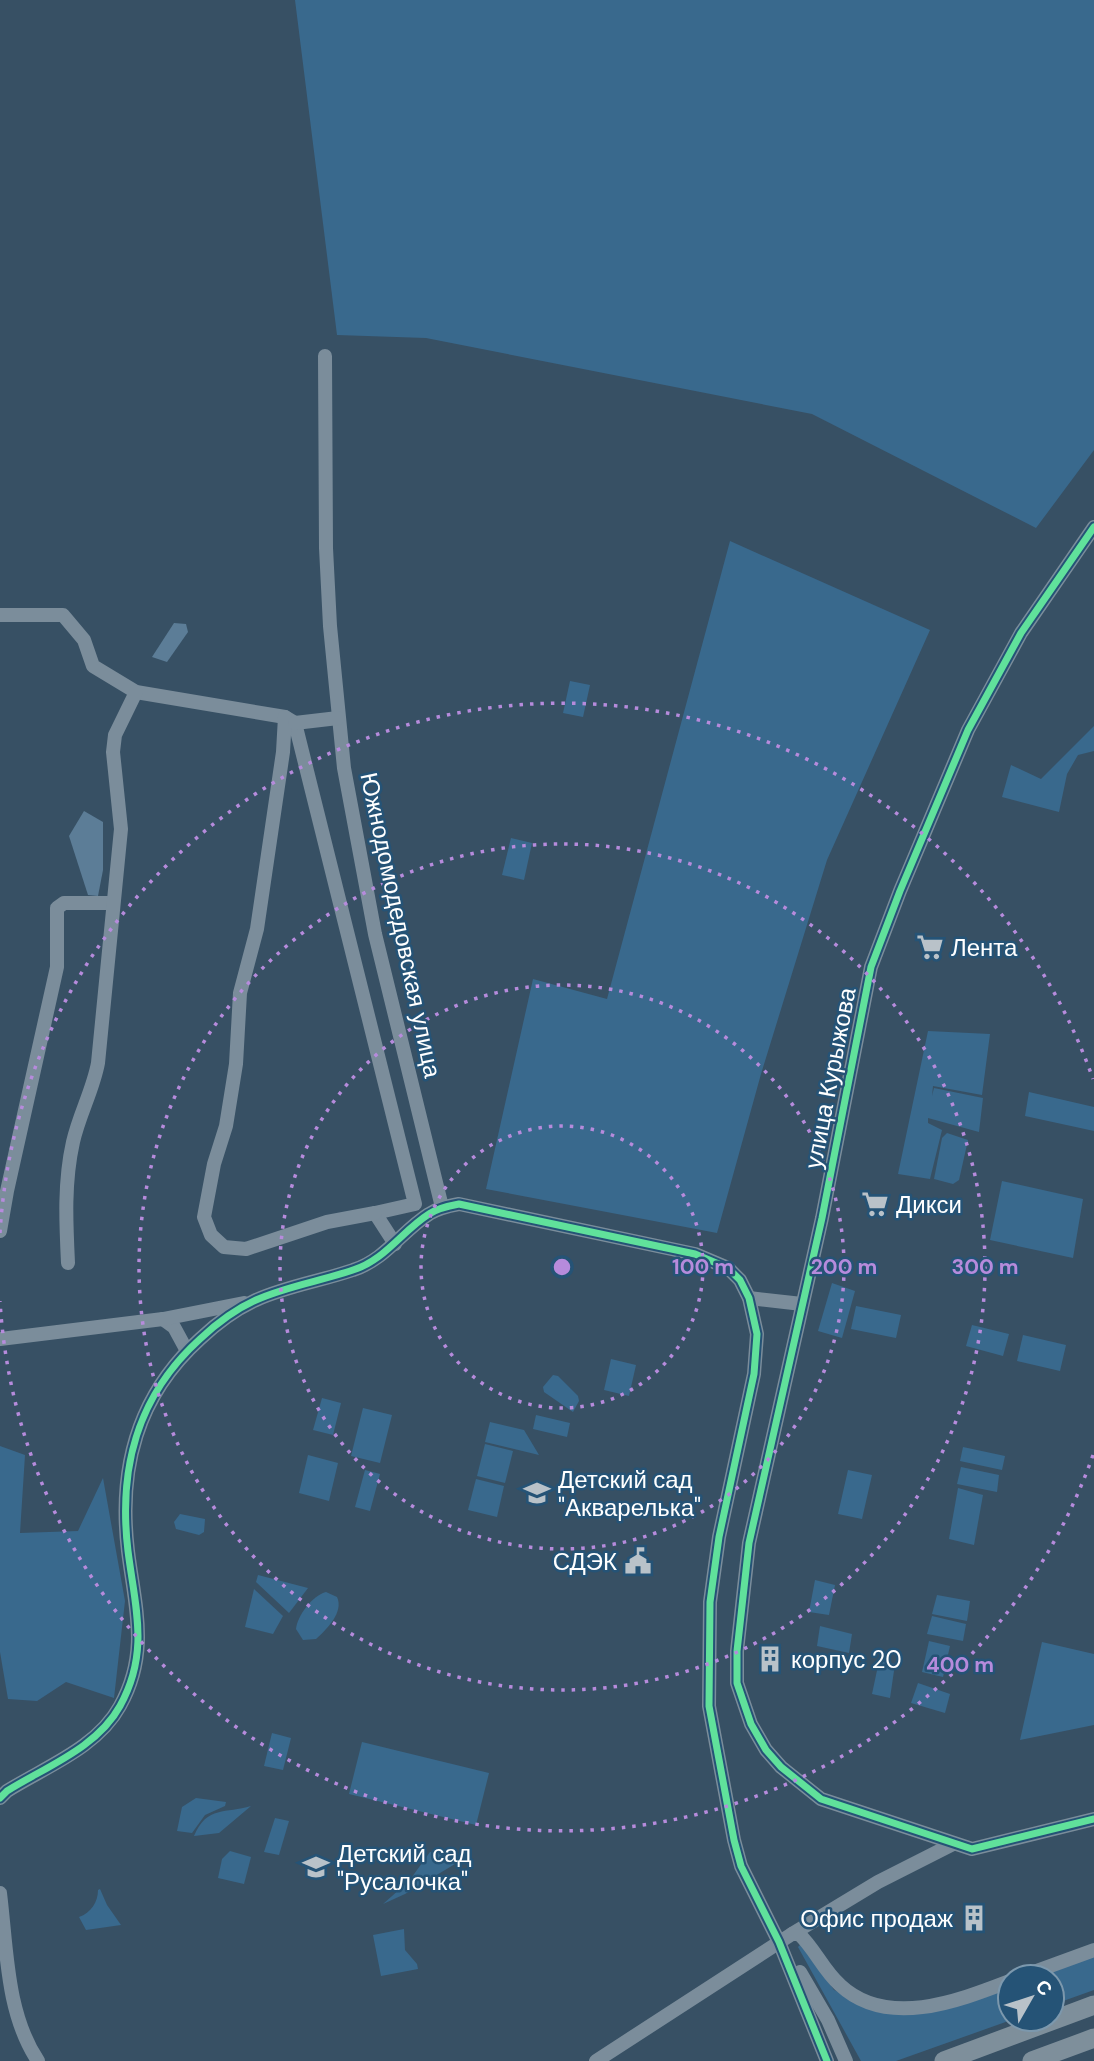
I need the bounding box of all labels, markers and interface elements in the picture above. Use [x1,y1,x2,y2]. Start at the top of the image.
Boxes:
street label: Южнодомодедовская улица [353,769,449,1081]
supermarket icon: Лента [915,932,945,962]
place label: Лента [951,932,1018,963]
street label: улица Курыжова [797,984,863,1171]
supermarket icon: Дикси [860,1189,890,1219]
place label: Дикси [896,1189,962,1220]
text: 100 m [672,1253,734,1281]
text: 200 m [811,1253,877,1281]
text: 300 m [952,1253,1018,1281]
centre of rings [550,1255,574,1279]
place label: Детский сад "Акварелька" [558,1464,701,1523]
school or university icon: Детский сад "Акварелька" [522,1478,552,1508]
place label: СДЭК [553,1546,617,1577]
public building icon: СДЭК [623,1546,653,1576]
building icon: корпус 20 [755,1644,785,1674]
place label: корпус 20 [791,1644,902,1675]
text: 400 m [926,1651,994,1679]
place label: Детский сад "Русалочка" [337,1838,472,1897]
school or university icon: Детский сад "Русалочка" [301,1852,331,1882]
place label: Офис продаж [800,1903,953,1934]
building icon: Офис продаж [959,1903,989,1933]
north arrow [996,1963,1066,2033]
text: С [1030,1974,1058,2001]

